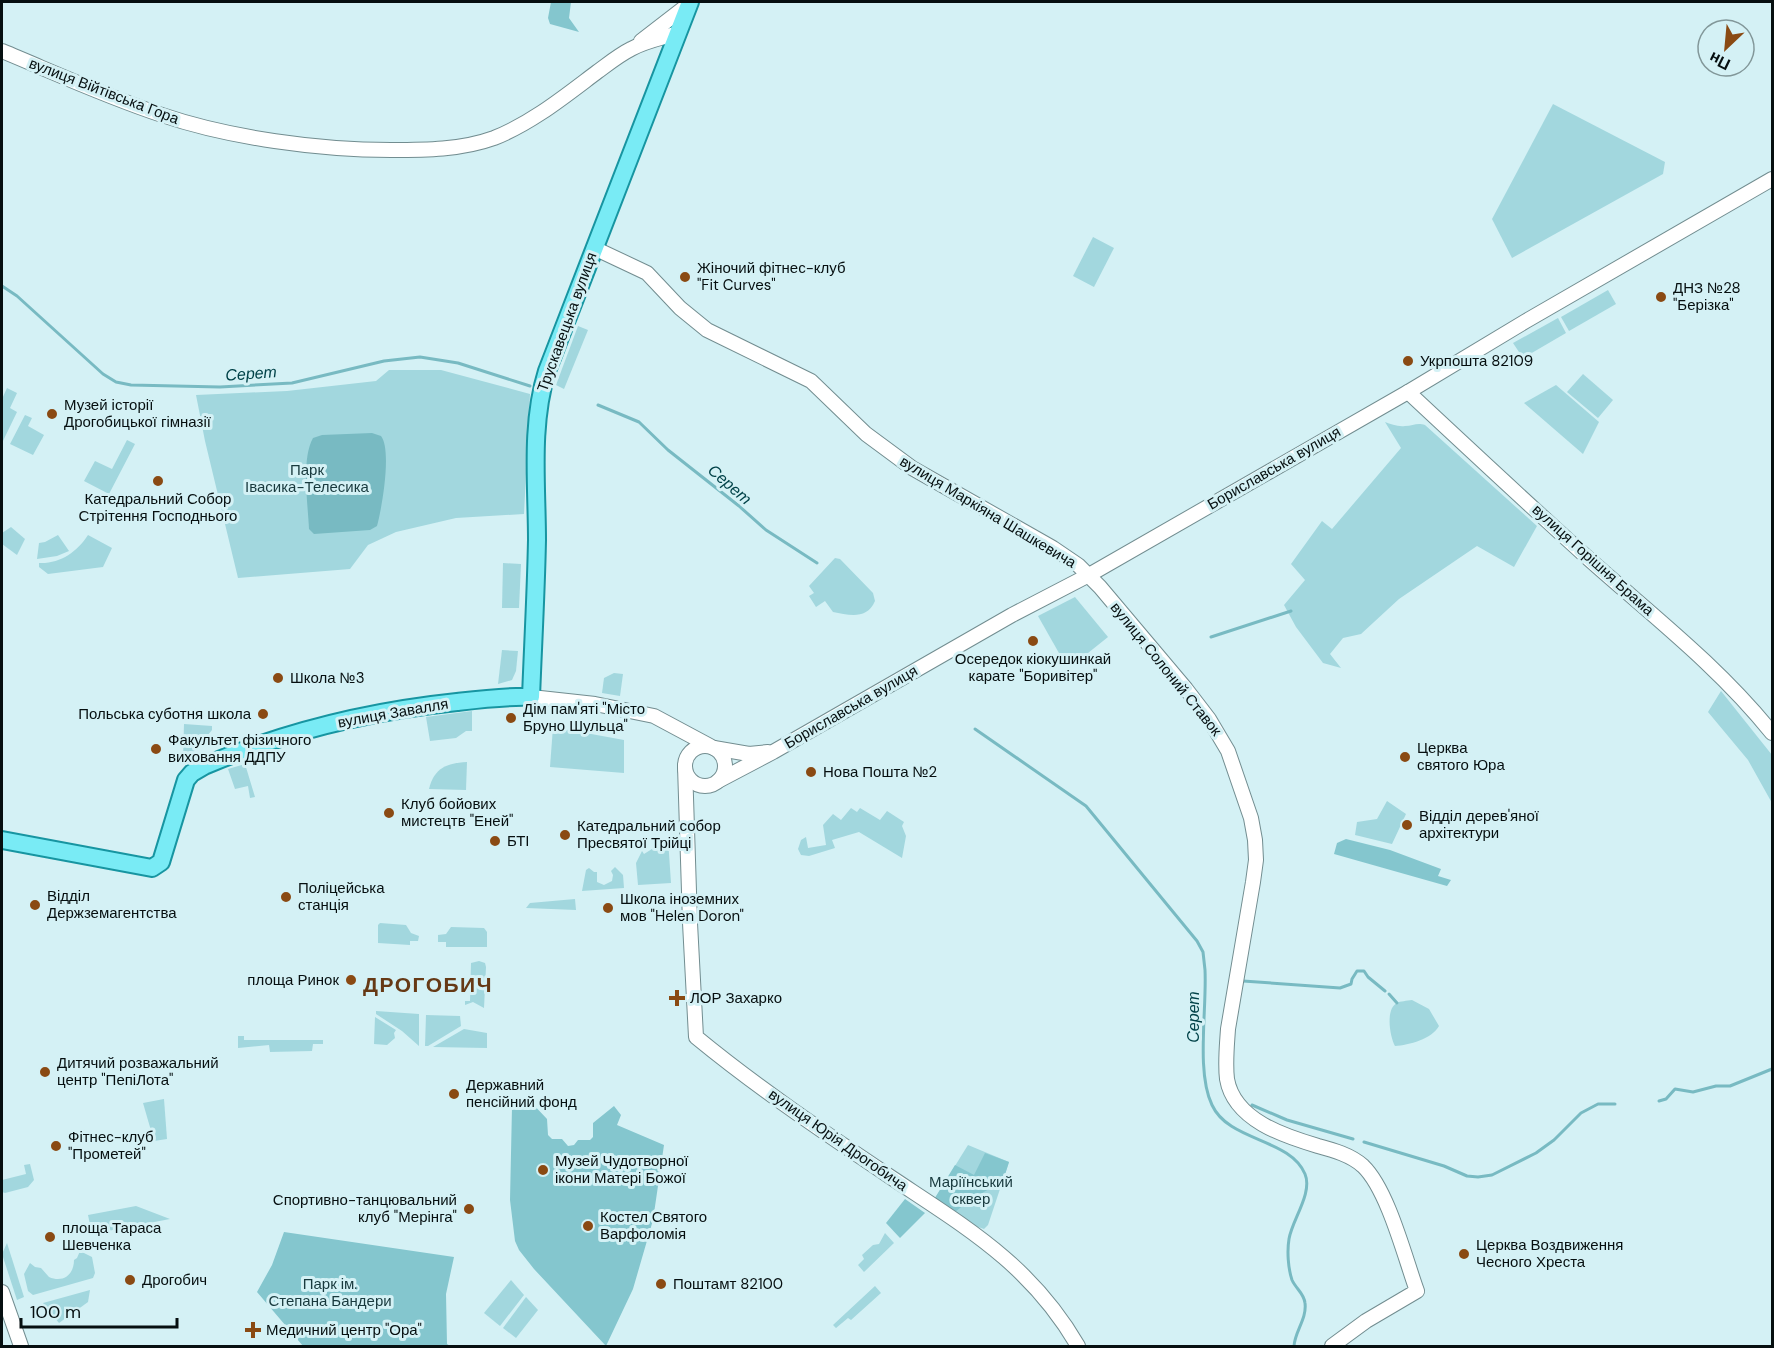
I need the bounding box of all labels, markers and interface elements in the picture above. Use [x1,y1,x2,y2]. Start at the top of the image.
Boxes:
north arrow [1696,18,1756,78]
text: Пн [1706,47,1734,75]
street label: вулиця Війтівська Гора [26,53,182,129]
street label: Трускавецька вулиця [532,250,602,394]
place label: Жіночий фітнес-клуб "Fit Curves" [697,258,846,295]
marker: Жіночий фітнес-клуб "Fit Curves" [678,270,692,284]
place label: ДНЗ №28 "Берізка" [1673,278,1741,315]
marker: ДНЗ №28 "Берізка" [1654,290,1668,304]
place label: Укрпошта 82109 [1420,351,1533,371]
marker: Укрпошта 82109 [1401,354,1415,368]
water label: Серет [225,361,277,386]
place label: Музей історії Дрогобицької гімназії [64,395,212,432]
marker: Музей історії Дрогобицької гімназії [45,407,59,421]
street label: Бориславська вулиця [1204,422,1344,514]
street label: вулиця Маркіяна Шашкевича [896,451,1080,573]
park label: Парк Івасика-Телесика [245,460,370,497]
water label: Серет [703,460,756,509]
marker: Катедральний Собор Стрітення Господнього [151,474,165,488]
place label: Катедральний Собор Стрітення Господнього [79,489,237,526]
street label: вулиця Горішня Брама [1528,500,1659,621]
street label: вулиця Солоний Ставок [1106,598,1226,740]
marker: Осередок кіокушинкай карате "Боривітер" [1026,634,1040,648]
place label: Осередок кіокушинкай карате "Боривітер" [955,649,1111,686]
street label: Бориславська вулиця [781,661,921,753]
place label: Школа №3 [290,668,365,688]
marker: Школа №3 [271,671,285,685]
street label: вулиця Завалля [336,693,450,733]
place label: Дім пам'яті "Місто Бруно Шульца" [523,699,645,736]
place label: Польська суботня школа [78,704,252,724]
marker: Польська суботня школа [256,707,270,721]
marker: Дім пам'яті "Місто Бруно Шульца" [504,711,518,725]
place label: Факультет фізичного виховання ДДПУ [168,730,311,767]
place label: Церква святого Юра [1417,738,1505,775]
marker: Факультет фізичного виховання ДДПУ [149,742,163,756]
marker: Церква святого Юра [1398,750,1412,764]
place label: Нова Пошта №2 [823,762,937,782]
marker: Нова Пошта №2 [804,765,818,779]
place label: Клуб бойових мистецтв "Еней" [401,794,513,831]
marker: Клуб бойових мистецтв "Еней" [382,806,396,820]
place label: Відділ дерев'яної архітектури [1419,806,1540,843]
place label: Катедральний собор Пресвятої Трійці [577,816,721,853]
marker: Відділ дерев'яної архітектури [1400,818,1414,832]
marker: Катедральний собор Пресвятої Трійці [558,828,572,842]
place label: БТІ [507,831,530,851]
marker: БТІ [488,834,502,848]
place label: Поліцейська станція [298,878,385,915]
place label: Відділ Держземагентства [47,886,177,923]
place label: Школа іноземних мов "Helen Doron" [620,889,744,926]
marker: Поліцейська станція [279,890,293,904]
marker: Відділ Держземагентства [28,898,42,912]
marker: Школа іноземних мов "Helen Doron" [601,901,615,915]
place label: площа Ринок [247,970,339,990]
district label: ДРОГОБИЧ [363,971,493,999]
marker: площа Ринок [344,973,358,987]
place label: ЛОР Захарко [690,988,782,1008]
marker: ЛОР Захарко [668,989,686,1007]
water label: Серет [1183,991,1204,1043]
place label: Дитячий розважальний центр "ПепіЛота" [57,1053,219,1090]
marker: Дитячий розважальний центр "ПепіЛота" [38,1065,52,1079]
place label: Державний пенсійний фонд [466,1075,577,1112]
street label: вулиця Юрія Дрогобича [765,1084,912,1196]
marker: Державний пенсійний фонд [447,1087,461,1101]
place label: Фітнес-клуб "Прометей" [68,1127,154,1164]
marker: Фітнес-клуб "Прометей" [49,1139,63,1153]
place label: Музей Чудотворної ікони Матері Божої [555,1151,689,1188]
marker: Музей Чудотворної ікони Матері Божої [536,1163,550,1177]
park label: Маріїнський сквер [929,1172,1013,1209]
place label: Спортивно-танцювальний клуб "Мерінга" [273,1190,457,1227]
marker: Спортивно-танцювальний клуб "Мерінга" [462,1202,476,1216]
place label: Костел Святого Варфоломія [600,1207,707,1244]
place label: площа Тараса Шевченка [62,1218,162,1255]
marker: Костел Святого Варфоломія [581,1219,595,1233]
marker: площа Тараса Шевченка [43,1230,57,1244]
place label: Церква Воздвиження Чесного Хреста [1476,1235,1623,1272]
marker: Церква Воздвиження Чесного Хреста [1457,1247,1471,1261]
place label: Дрогобич [142,1270,207,1290]
marker: Дрогобич [123,1273,137,1287]
park label: Парк ім. Степана Бандери [268,1274,392,1311]
place label: Поштамт 82100 [673,1274,783,1294]
marker: Поштамт 82100 [654,1277,668,1291]
scale bar [21,1291,177,1329]
text: 100 m [30,1300,81,1324]
place label: Медичний центр "Ора" [266,1320,422,1340]
marker: Медичний центр "Ора" [244,1321,262,1339]

